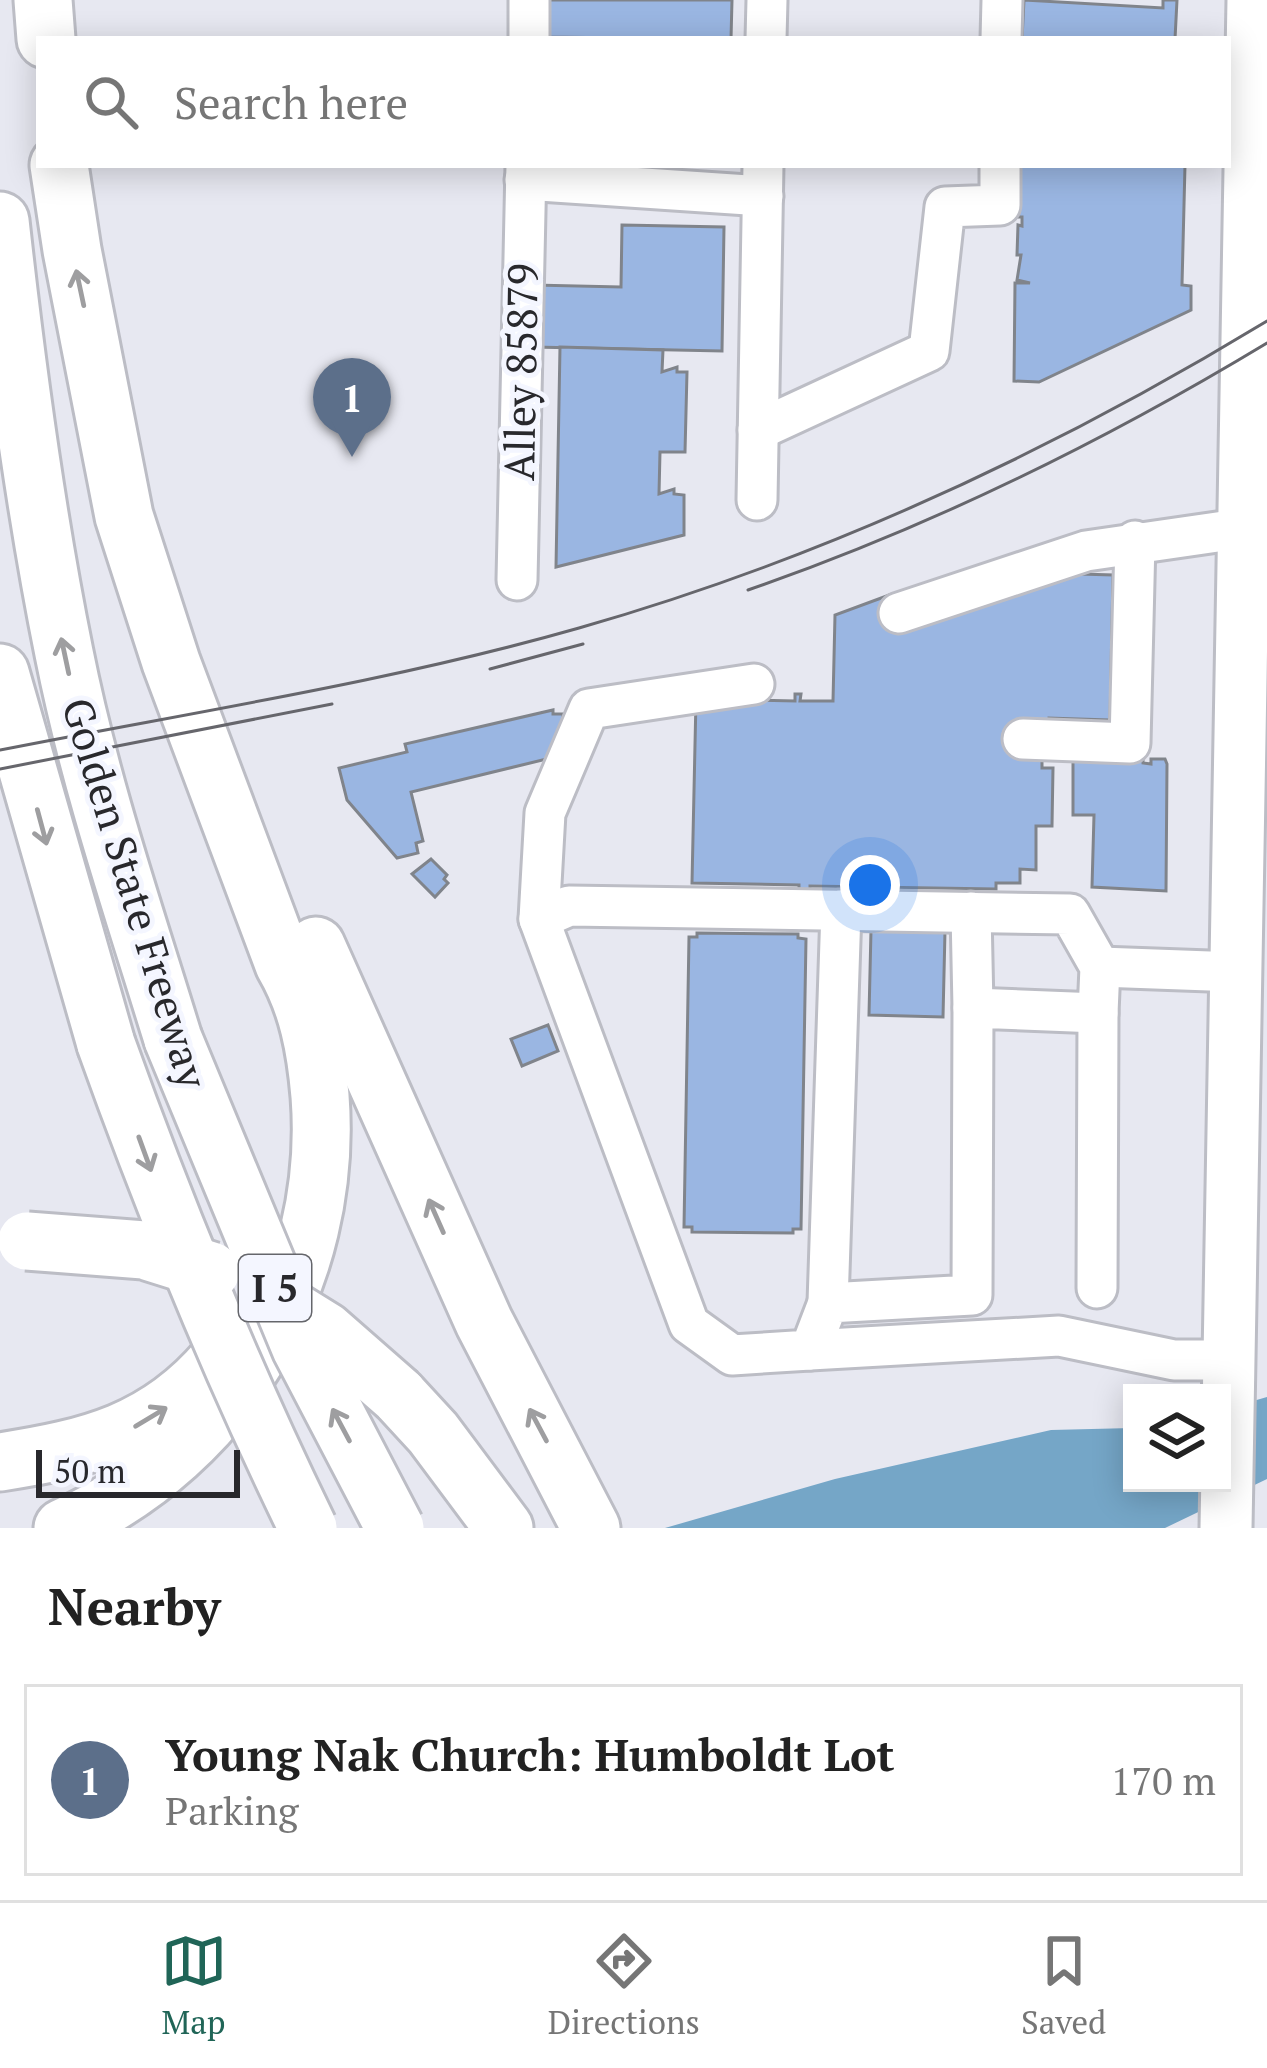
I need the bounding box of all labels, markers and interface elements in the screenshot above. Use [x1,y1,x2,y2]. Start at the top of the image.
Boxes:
search box [36,36,1231,168]
icon: search [78,69,144,135]
text: Search here [174,72,408,132]
street label: Alley 85879 [490,263,550,481]
one-way arrow [67,269,90,307]
pin: 1 [313,358,391,457]
one-way arrow [53,637,75,676]
street label: Golden State Freeway [50,691,222,1095]
one-way arrow [32,807,54,845]
your location [840,855,900,915]
one-way arrow [136,1135,157,1172]
one-way arrow [424,1199,446,1235]
road number: I 5 [239,1255,311,1321]
map controls [1123,1384,1231,1492]
button: layers [1123,1384,1231,1492]
one-way arrow [133,1405,167,1429]
one-way arrow [328,1407,351,1443]
one-way arrow [525,1408,548,1444]
scale bar [36,1444,240,1497]
text: 50 m [54,1449,126,1492]
text: Nearby [48,1572,221,1640]
text: Young Nak Church: Humboldt Lot [165,1724,895,1784]
text: 1 [79,1754,101,1806]
text: 170 m [1111,1754,1216,1806]
text: Parking [165,1784,298,1836]
tab: Map [161,1928,227,2043]
tab: Directions [548,1928,700,2043]
tab: Saved [1021,1928,1106,2043]

